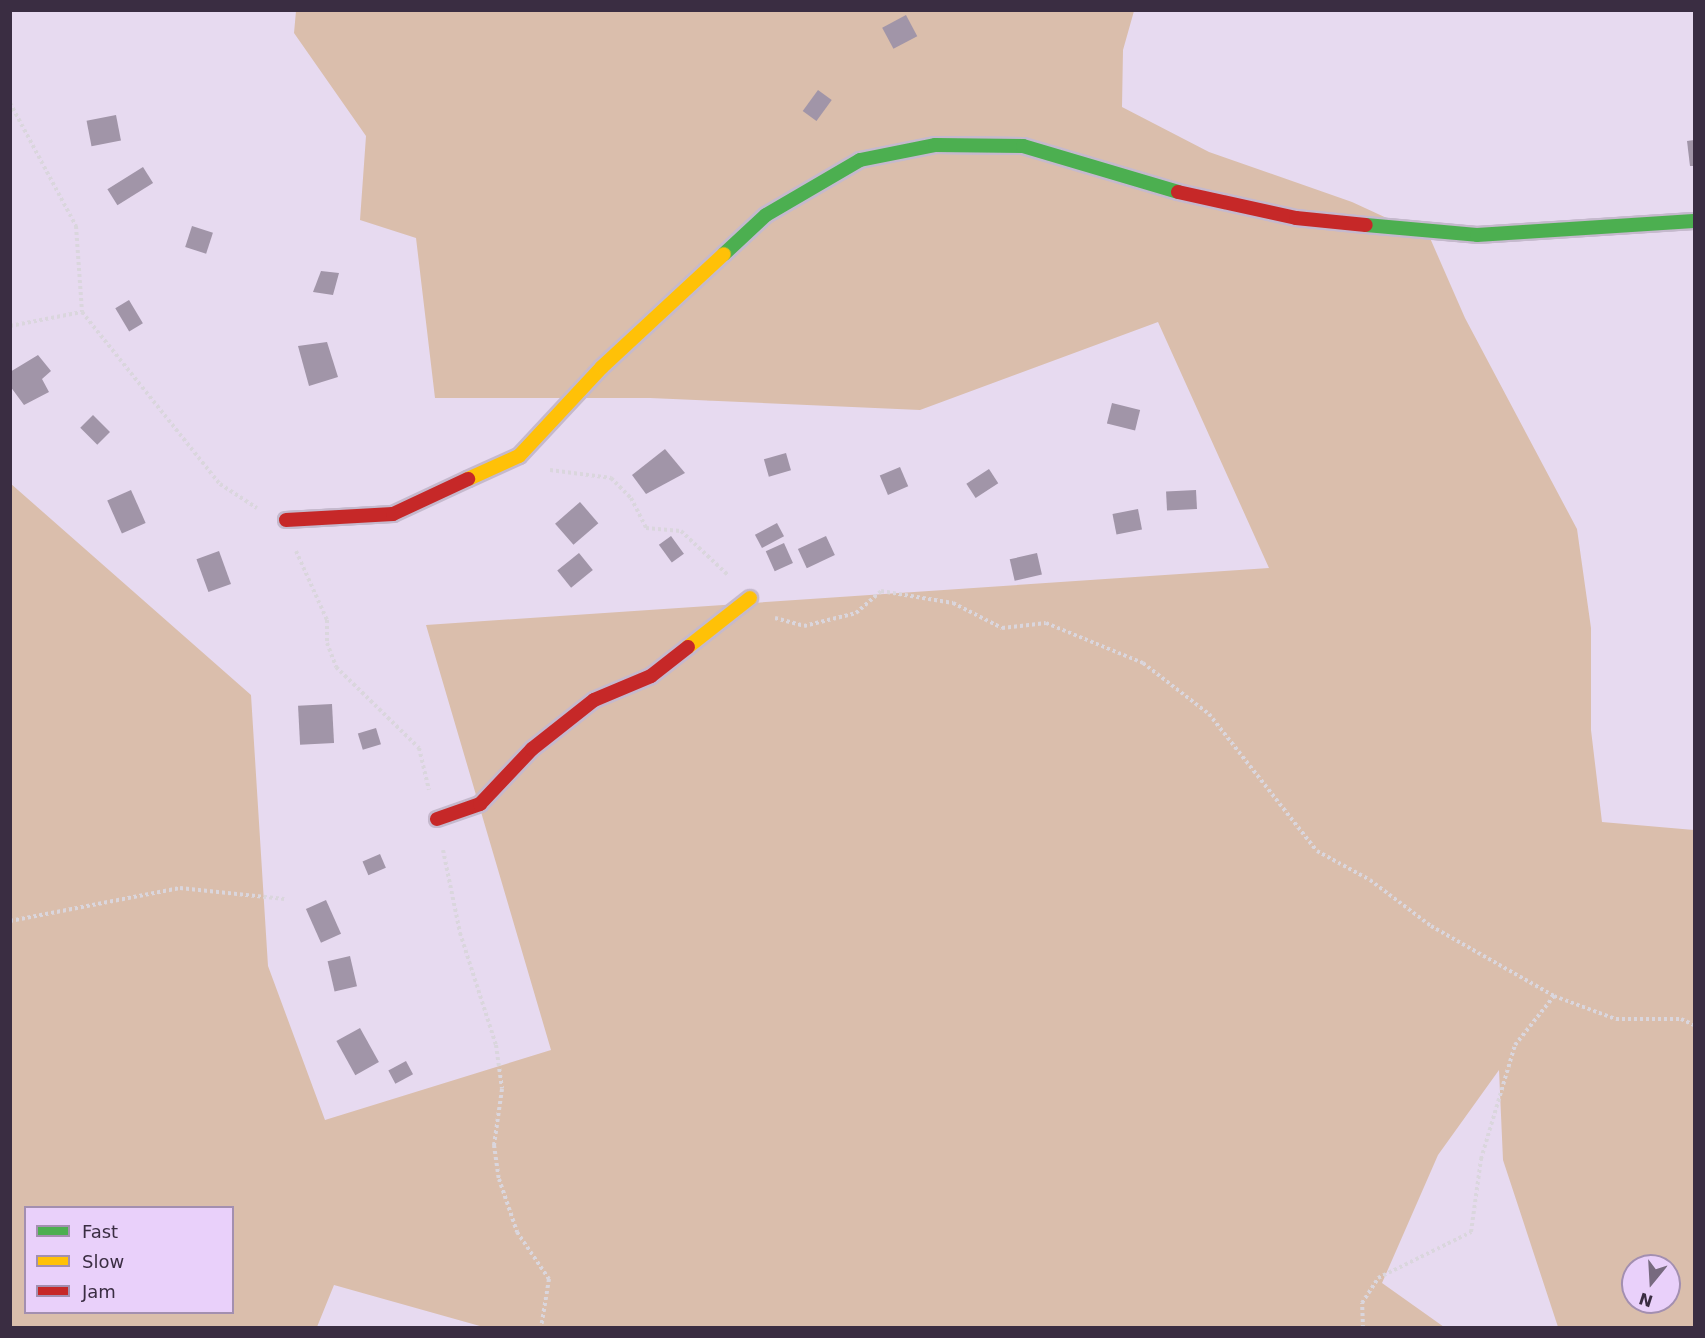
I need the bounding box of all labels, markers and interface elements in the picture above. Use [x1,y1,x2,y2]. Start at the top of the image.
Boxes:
legend [24,1206,234,1314]
text: Fast [82,1221,118,1242]
text: Slow [82,1251,124,1272]
north arrow [1621,1254,1681,1314]
text: Jam [82,1281,116,1302]
text: N [1637,1289,1655,1311]

